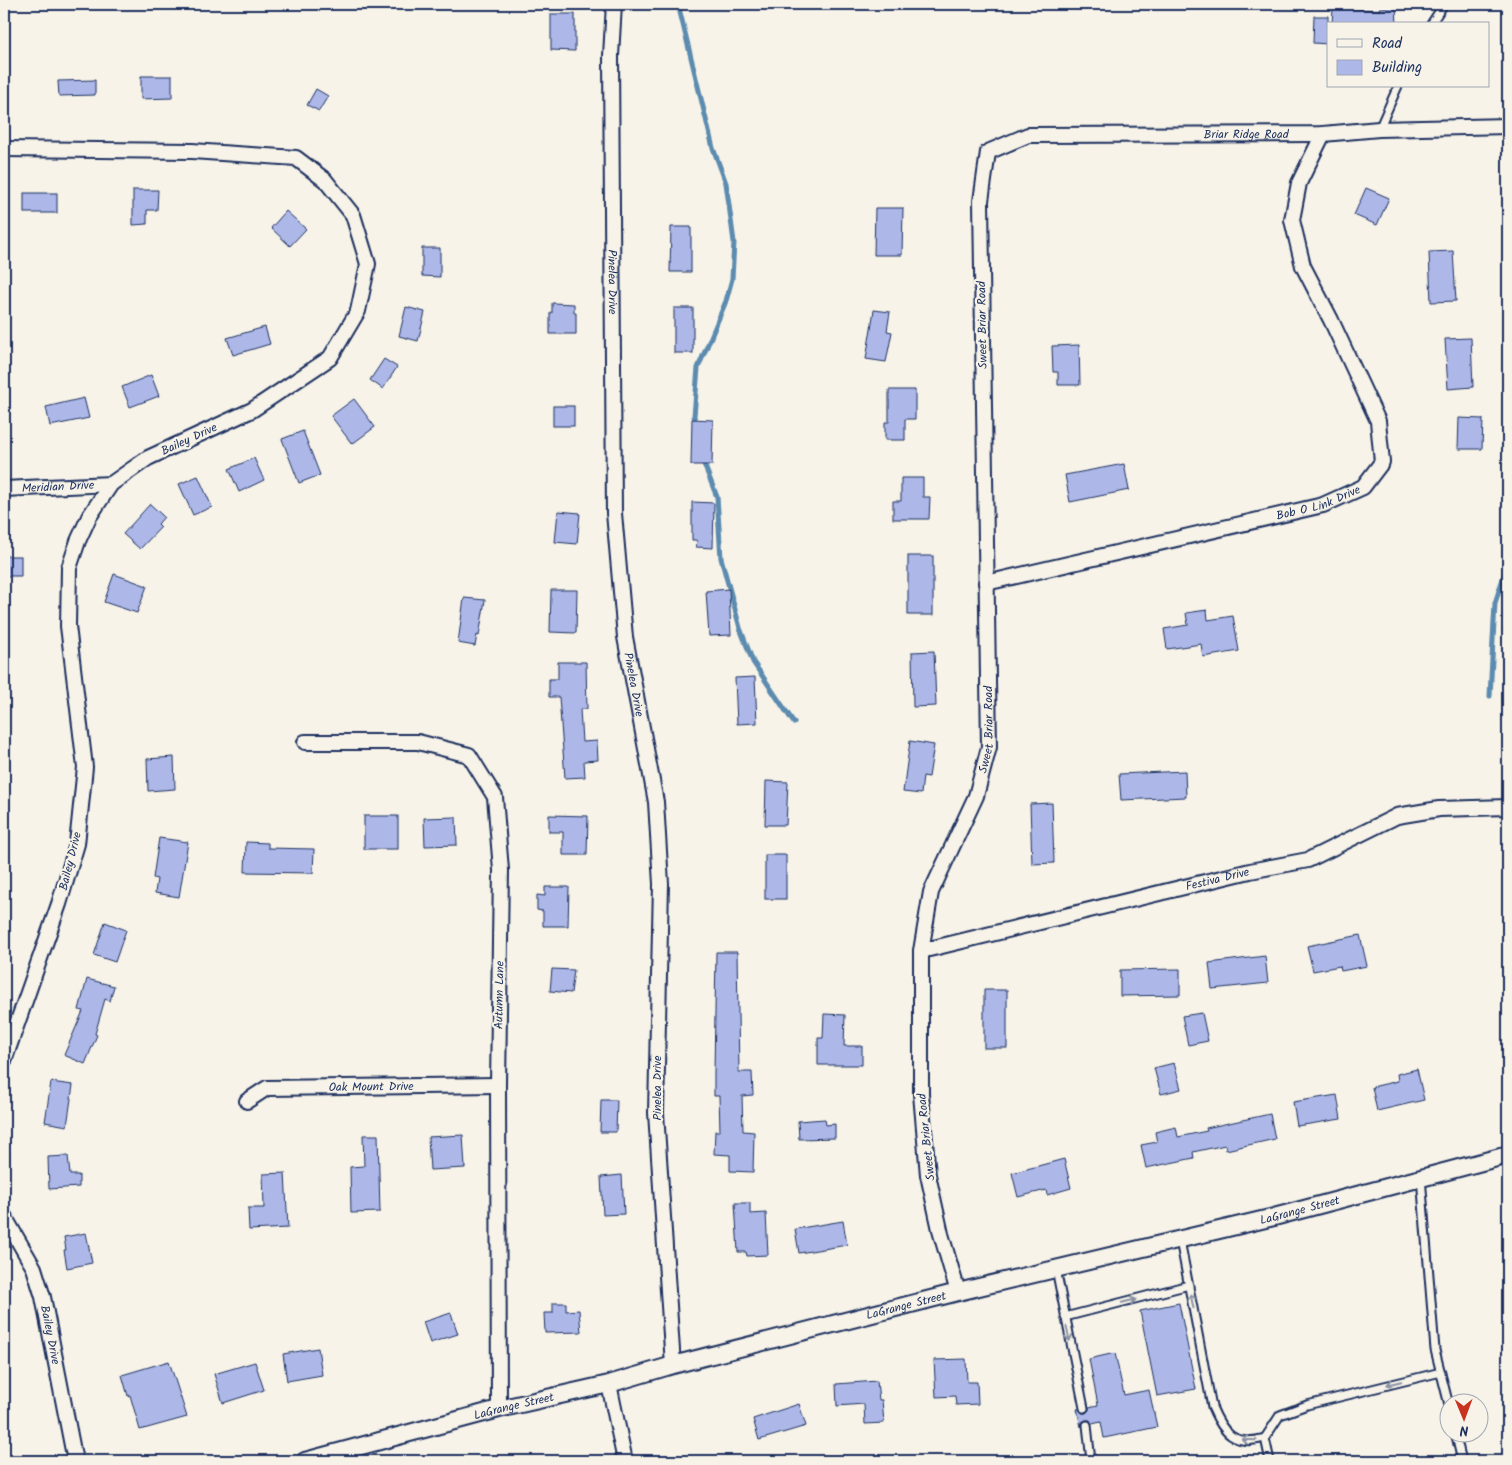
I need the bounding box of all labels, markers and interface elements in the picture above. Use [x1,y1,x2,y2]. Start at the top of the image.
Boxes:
legend [1327,22,1490,88]
text: Road [1372,32,1403,56]
text: Building [1372,56,1422,80]
street label: Briar Ridge Road [1204,125,1290,144]
street label: Pinelea Drive [602,249,622,315]
street label: Sweet Briar Road [972,280,993,369]
street label: Bailey Drive [158,418,221,461]
street label: Meridian Drive [21,476,95,498]
street label: Bob O Link Drive [1274,480,1364,526]
street label: Pinelea Drive [618,651,649,719]
street label: Sweet Briar Road [973,685,999,775]
street label: Bailey Drive [54,829,87,893]
street label: Festiva Drive [1184,862,1252,896]
street label: Autumn Lane [489,960,510,1029]
street label: Pinelea Drive [648,1055,667,1120]
street label: Oak Mount Drive [328,1077,414,1097]
street label: Sweet Briar Road [912,1091,941,1182]
street label: LaGrange Street [1258,1191,1342,1230]
street label: LaGrange Street [864,1286,949,1325]
one-way arrow [1186,1294,1196,1310]
one-way arrow [1121,1296,1137,1305]
street label: Bailey Drive [35,1304,65,1367]
one-way arrow [1064,1325,1073,1341]
one-way arrow [1386,1379,1402,1388]
street label: LaGrange Street [472,1388,556,1425]
north arrow [1440,1392,1490,1442]
text: N [1459,1419,1469,1441]
one-way arrow [1241,1435,1257,1445]

